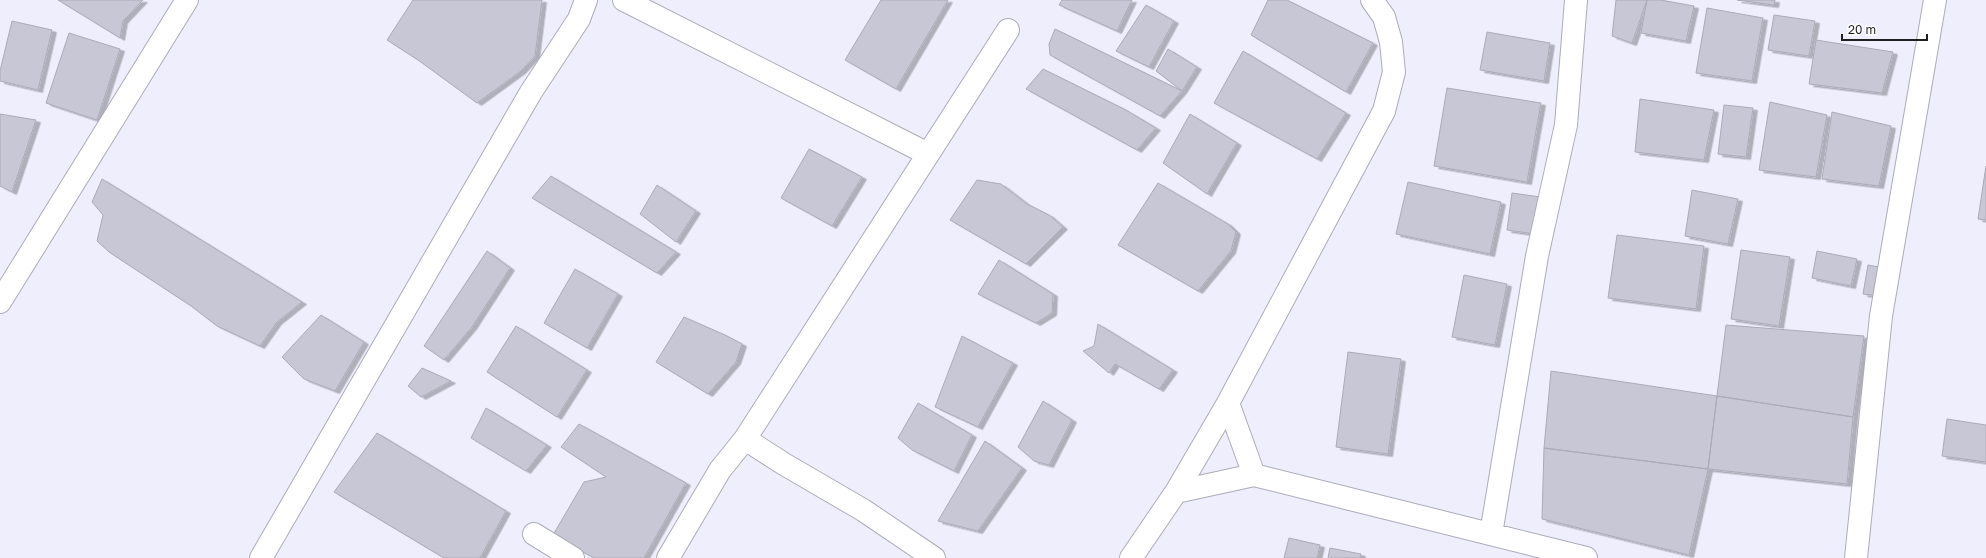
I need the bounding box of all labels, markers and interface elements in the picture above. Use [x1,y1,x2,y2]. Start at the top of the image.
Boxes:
scale bar [1842,16,1927,42]
text: 20 m [1848,22,1876,37]

